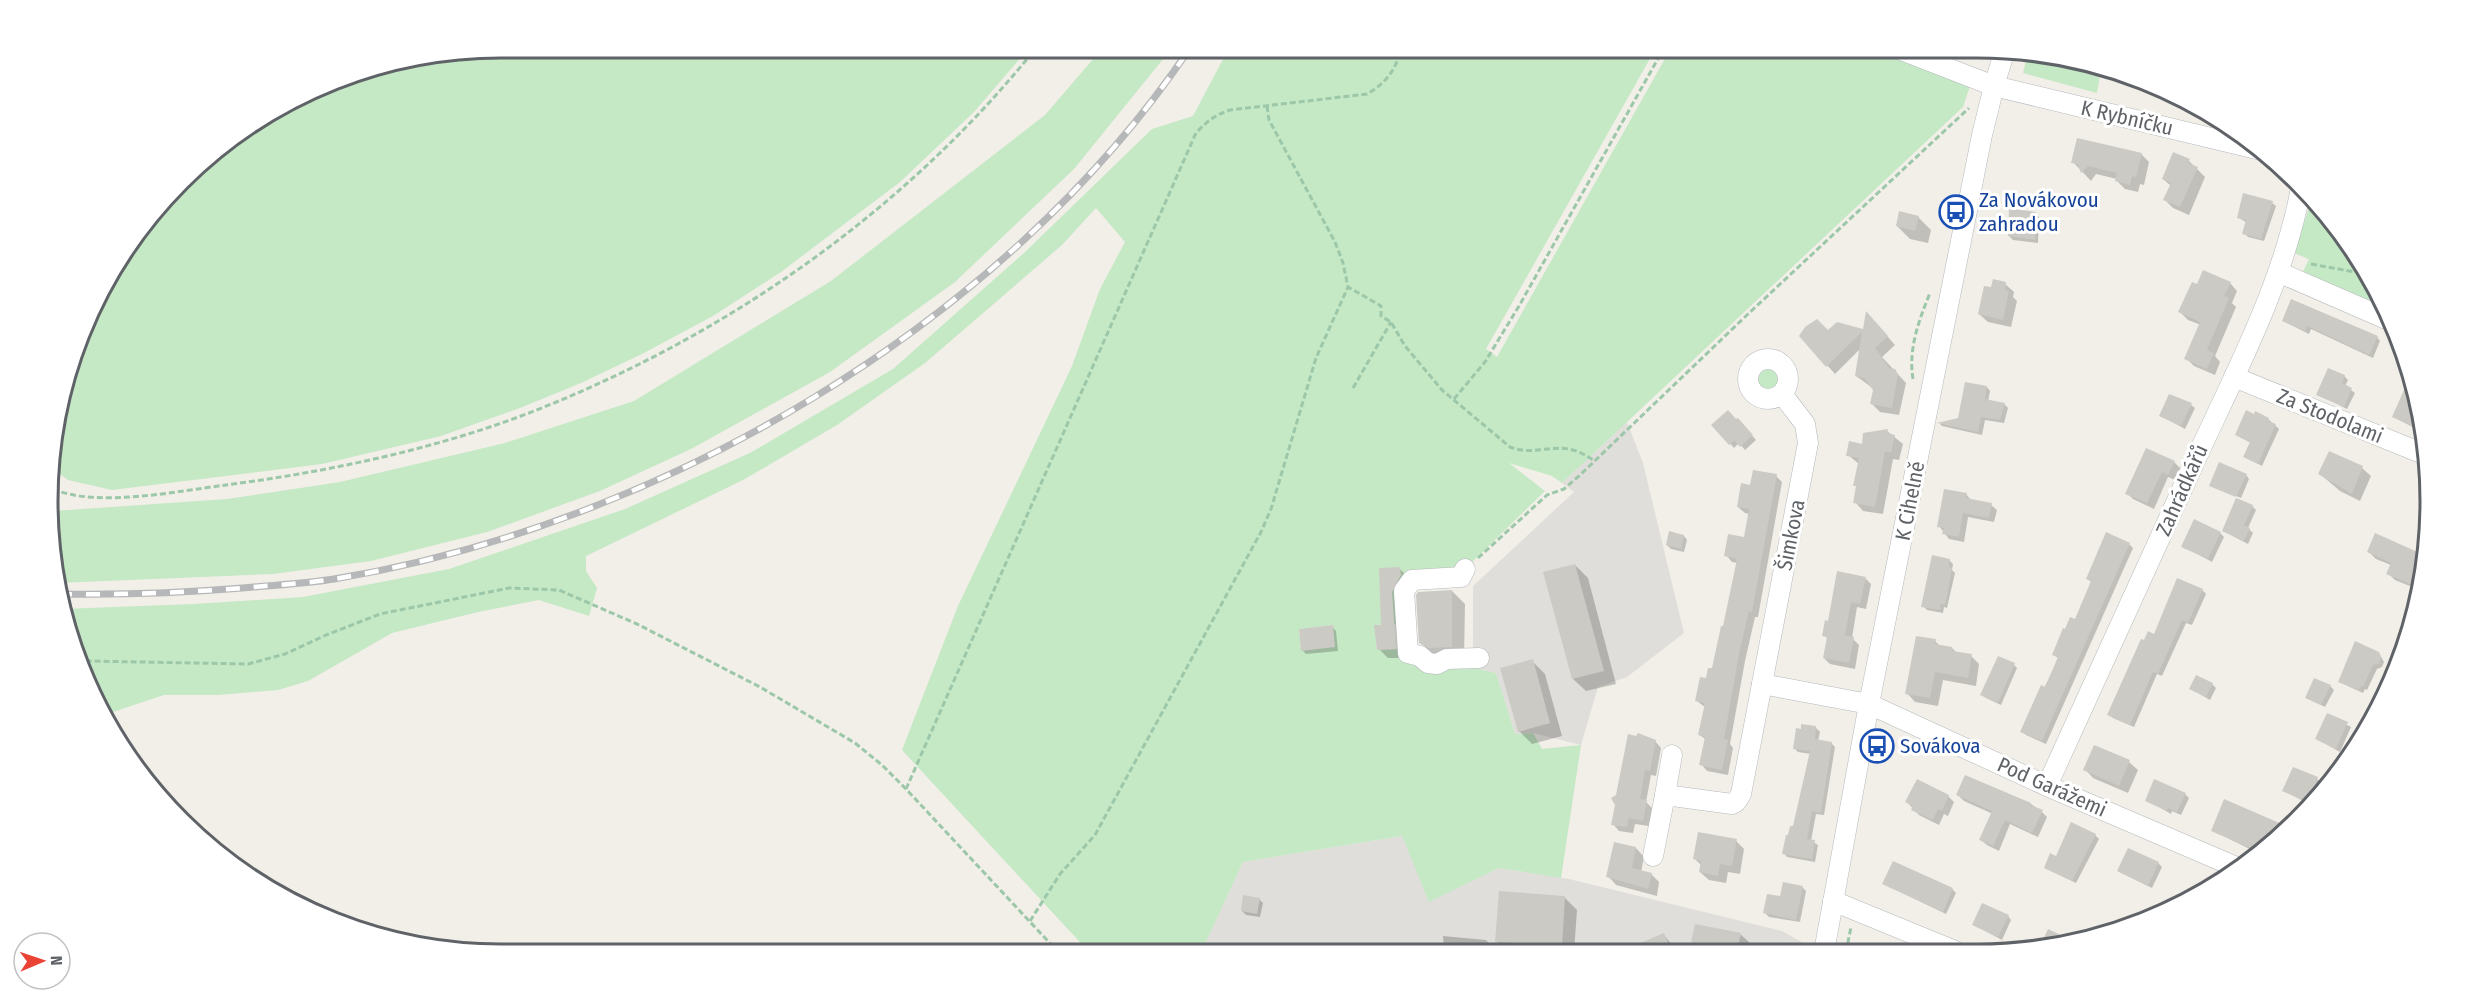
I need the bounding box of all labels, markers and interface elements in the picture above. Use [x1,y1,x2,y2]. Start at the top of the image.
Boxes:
street label: K Rybníčku [2078,95,2176,141]
place label: Za Novákovou zahradou [1979,187,2099,237]
bus stop icon: Za Novákovou zahradou [1938,194,1974,230]
street label: Za Stodolami [2273,383,2387,449]
street label: Zahrádkářů [2150,440,2214,540]
street label: K Cihelně [1890,459,1930,543]
street label: Šimkova [1771,497,1811,573]
bus stop icon: Sovákova [1859,728,1895,764]
place label: Sovákova [1900,733,1981,759]
street label: Pod Garážemi [1993,751,2111,823]
north arrow [12,931,72,991]
text: N [47,955,66,966]

